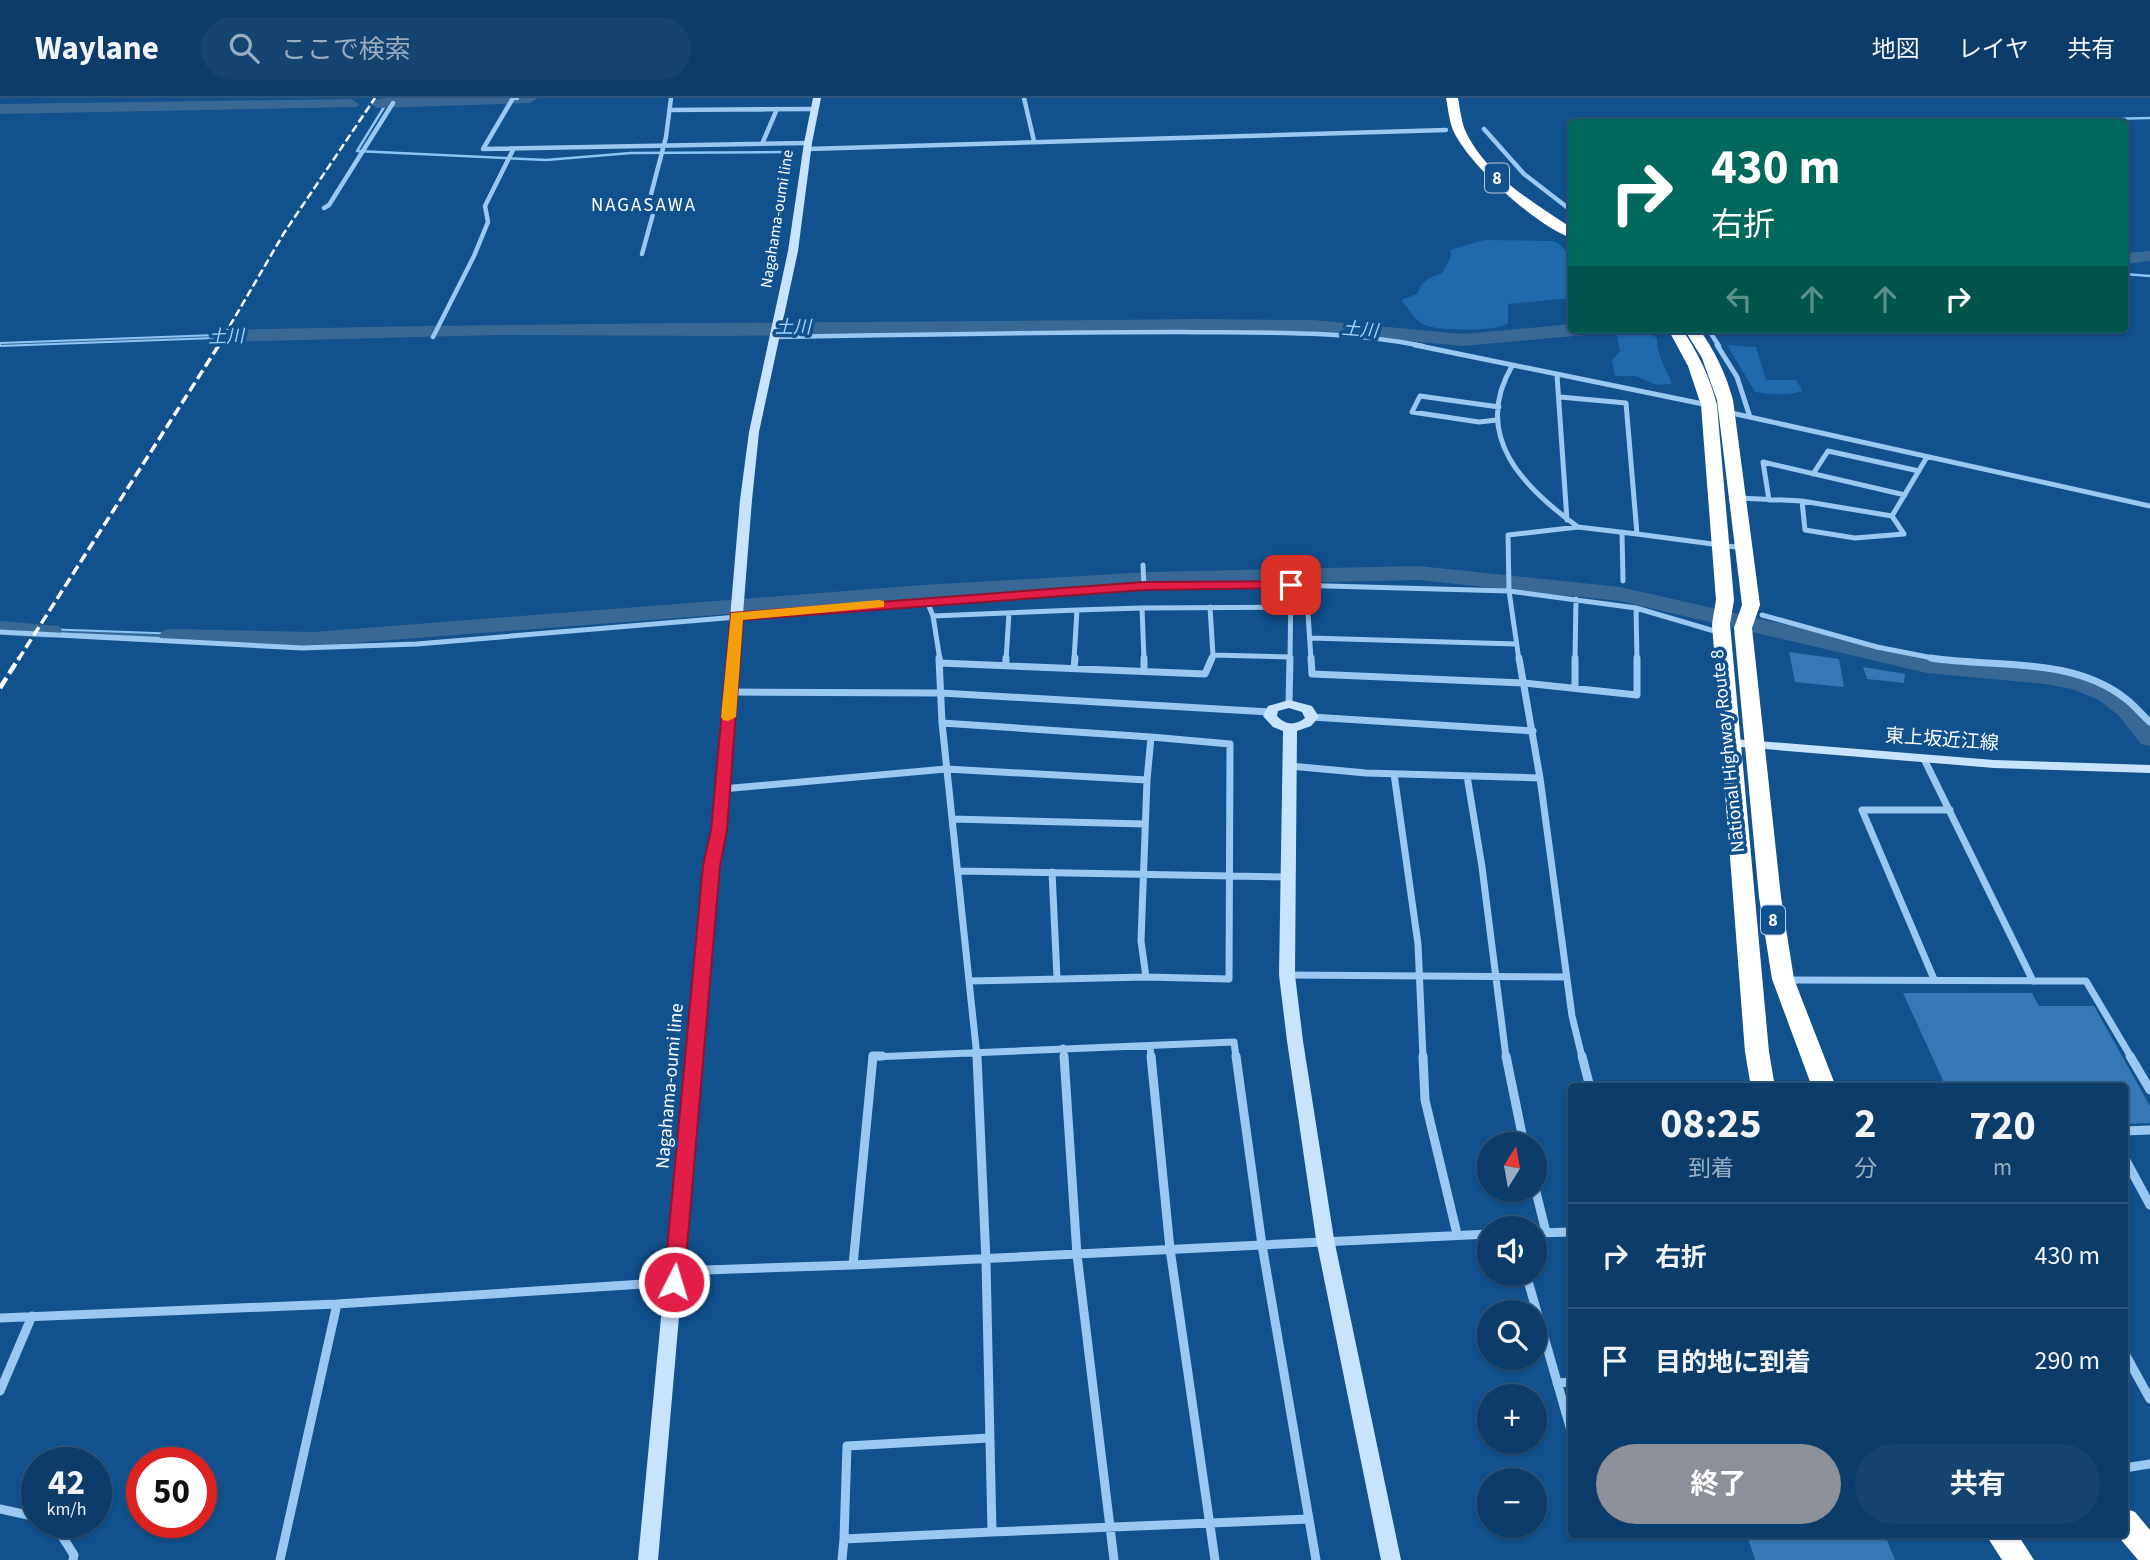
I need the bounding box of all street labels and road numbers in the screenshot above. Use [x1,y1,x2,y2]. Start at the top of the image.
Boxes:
street label: Nagahama-oumi line [755,148,799,290]
road number: 8 [1485,164,1509,192]
street label: National Highway Route 8 [1704,648,1752,854]
street label: 東上坂近江線 [1884,723,2000,757]
road number: 8 [1761,906,1785,934]
street label: Nagahama-oumi line [649,1002,691,1170]

